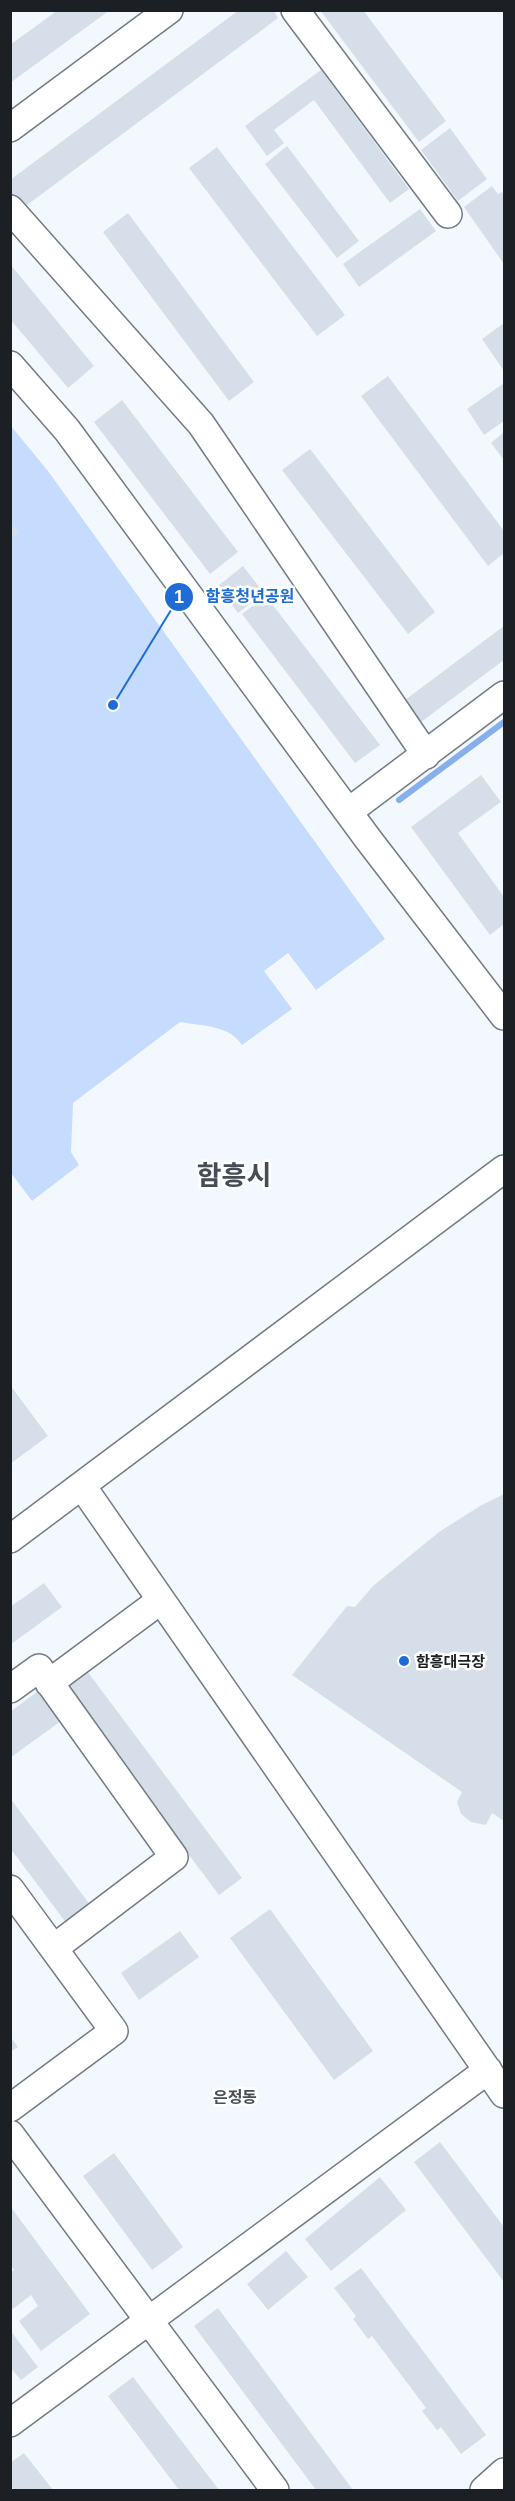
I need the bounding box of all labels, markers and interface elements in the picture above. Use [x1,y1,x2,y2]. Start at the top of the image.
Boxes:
callout: 함흥청년공원 [164,580,306,614]
text: 1 [174,587,184,607]
text: 함흥청년공원 [206,587,294,605]
district label: 함흥시 [197,1161,271,1191]
place label: 함흥대극장 [416,1653,485,1670]
marker: 함흥대극장 [397,1654,411,1668]
district label: 은정동 [213,2089,257,2106]

